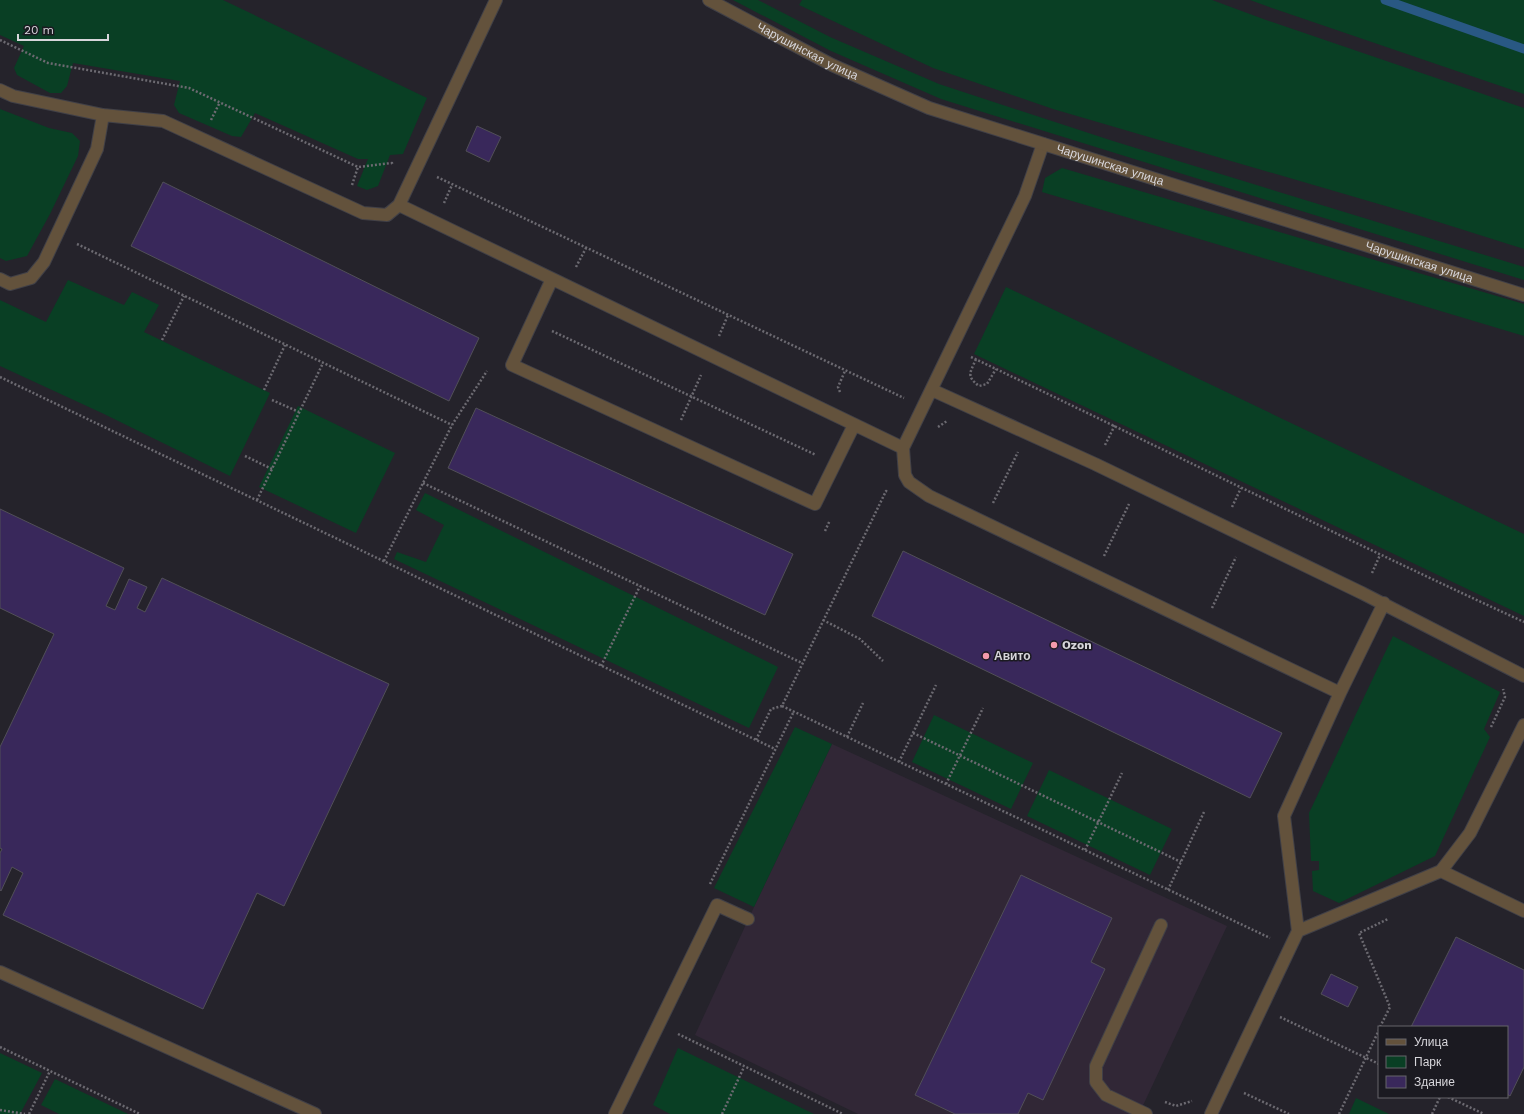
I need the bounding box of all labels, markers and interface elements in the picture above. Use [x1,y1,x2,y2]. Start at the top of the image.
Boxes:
scale bar [18,16,108,42]
street label: Чарушинская улица [754,19,861,83]
text: 20 m [24,23,54,37]
street label: Чарушинская улица [1055,141,1166,188]
street label: Чарушинская улица [1364,239,1475,286]
place label: Ozon [1062,638,1092,652]
marker: Ozon [1049,640,1059,650]
place label: Авито [994,649,1030,663]
marker: Авито [981,651,991,661]
legend [1378,1026,1508,1098]
text: Улица [1414,1035,1448,1049]
text: Парк [1414,1055,1442,1069]
text: Здание [1414,1075,1455,1089]

